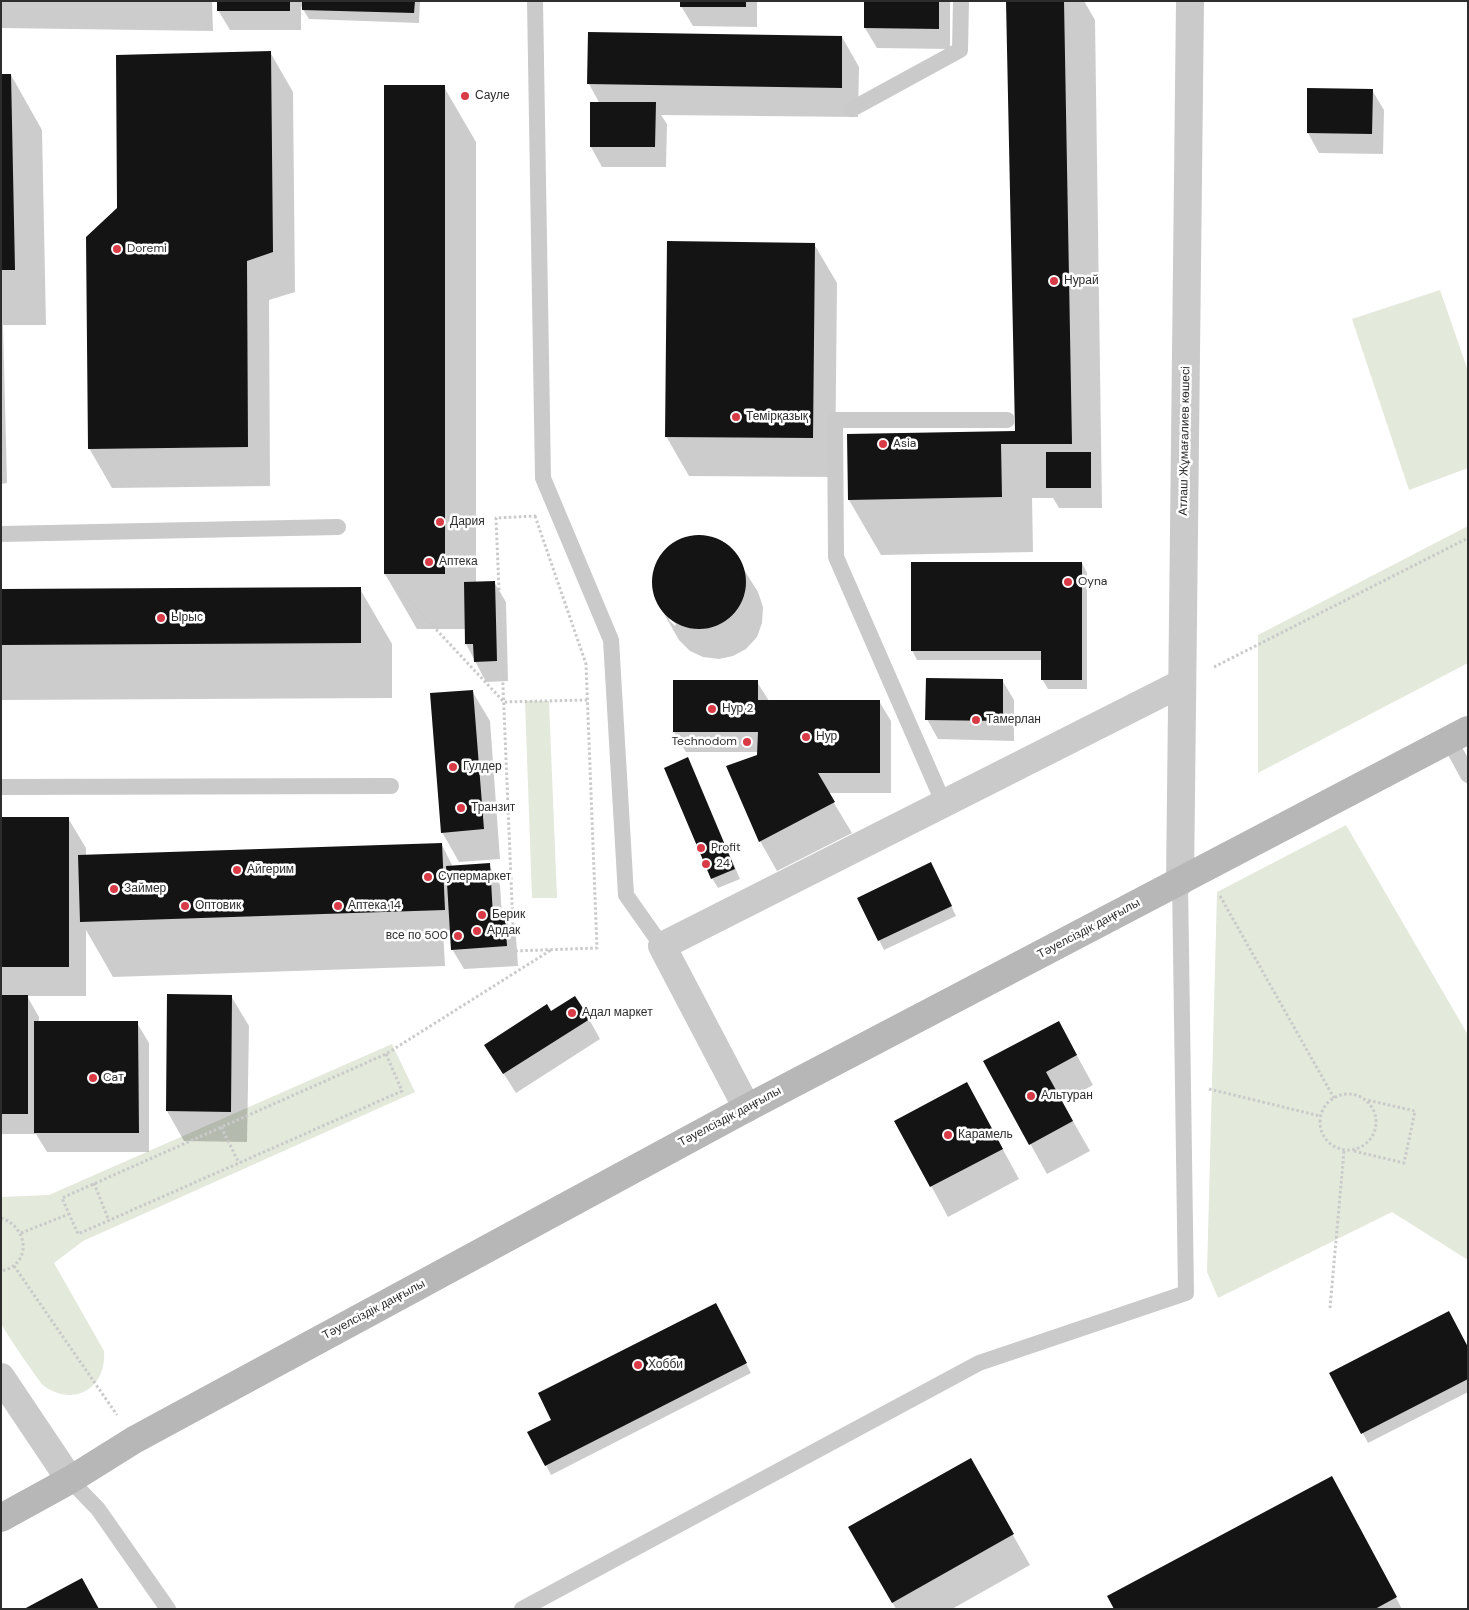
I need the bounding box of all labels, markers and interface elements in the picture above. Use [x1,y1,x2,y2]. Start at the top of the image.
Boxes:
place label: Сауле [475,89,510,103]
marker: Сауле [459,90,471,102]
place label: Doremi [127,242,167,256]
marker: Doremi [111,243,123,255]
place label: Нурай [1064,274,1099,288]
marker: Нурай [1048,275,1060,287]
street label: Атлаш Жұмағалиев көшесі [1176,366,1194,516]
place label: Темірқазық [746,410,808,424]
marker: Темірқазық [730,411,742,423]
place label: Asia [893,437,916,451]
marker: Asia [877,438,889,450]
place label: Дария [450,515,485,529]
marker: Дария [434,516,446,528]
place label: Аптека [439,555,478,569]
marker: Аптека [423,556,435,568]
place label: Oyna [1078,575,1107,589]
marker: Oyna [1062,576,1074,588]
place label: Ырыс [171,611,203,625]
marker: Ырыс [155,612,167,624]
place label: Нур 2 [722,702,753,716]
marker: Нур 2 [706,703,718,715]
place label: Тамерлан [986,713,1041,727]
marker: Тамерлан [970,714,982,726]
place label: Нур [816,730,837,744]
marker: Нур [800,731,812,743]
place label: Technodom [671,735,737,749]
marker: Technodom [741,736,753,748]
place label: Гулдер [463,760,502,774]
marker: Гулдер [447,761,459,773]
place label: Транзит [471,801,515,815]
marker: Транзит [455,802,467,814]
place label: Profit [711,841,741,855]
marker: Profit [695,842,707,854]
place label: 24 [716,857,730,871]
marker: 24 [700,858,712,870]
place label: Айгерим [247,863,294,877]
marker: Айгерим [231,864,243,876]
place label: Супермаркет [438,870,511,884]
marker: Супермаркет [422,871,434,883]
place label: Займер [124,882,166,896]
marker: Займер [108,883,120,895]
street label: Тәуелсіздік даңғылы [1035,896,1143,962]
place label: Оптовик [195,899,241,913]
place label: Аптека 14 [348,899,401,913]
marker: Оптовик [179,900,191,912]
marker: Аптека 14 [332,900,344,912]
place label: Берик [492,908,525,922]
marker: Берик [476,909,488,921]
place label: Ардак [487,924,520,938]
marker: Ардак [471,925,483,937]
place label: все по 500 [386,929,448,943]
marker: все по 500 [452,930,464,942]
place label: Адал маркет [582,1006,653,1020]
marker: Адал маркет [566,1007,578,1019]
place label: Caт [103,1071,124,1085]
marker: Caт [87,1072,99,1084]
street label: Тәуелсіздік даңғылы [676,1084,784,1150]
place label: Альтуран [1041,1089,1093,1103]
marker: Альтуран [1025,1090,1037,1102]
place label: Карамель [958,1128,1013,1142]
marker: Карамель [942,1129,954,1141]
street label: Тәуелсіздік даңғылы [320,1277,428,1343]
place label: Хобби [648,1358,683,1372]
marker: Хобби [632,1359,644,1371]

